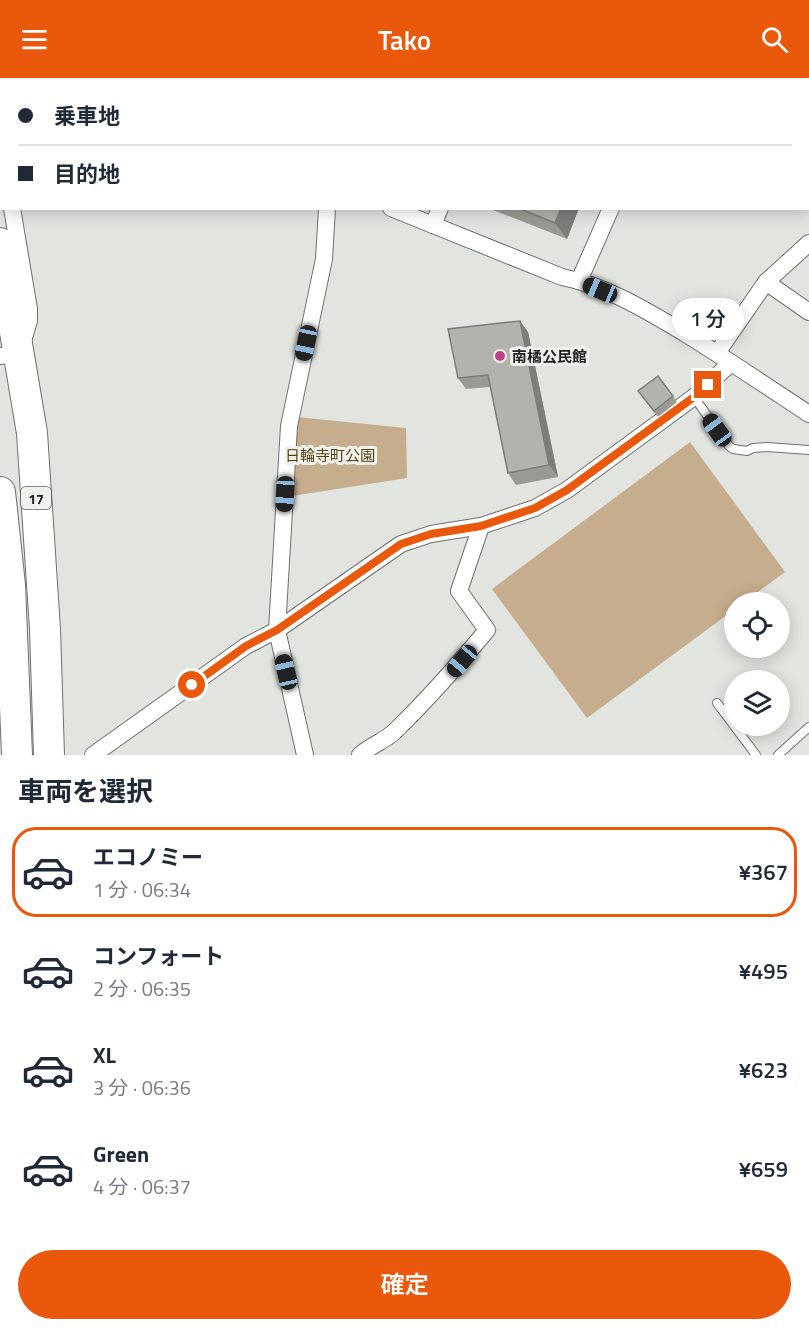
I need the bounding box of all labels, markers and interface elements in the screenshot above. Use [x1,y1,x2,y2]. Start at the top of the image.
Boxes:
text: Tako [378,19,431,60]
icon: menu [18,23,51,56]
icon: search [758,23,791,56]
text: 乗車地 [54,99,120,133]
text: 目的地 [54,157,120,191]
car [580,275,620,305]
callout: 1 分 [672,298,744,340]
text: 1 分 [690,303,726,334]
car [293,324,319,362]
place label: 南橘公民館 [512,345,587,368]
marker: 南橘公民館 [493,349,507,363]
route end [694,371,721,398]
car [699,410,735,450]
park label: 日輪寺町公園 [285,444,375,467]
car [275,476,295,512]
road number: 17 [21,487,51,509]
map controls [724,592,790,736]
button: locate [724,592,790,658]
car [444,641,480,681]
car [273,652,299,692]
button: layers [724,670,790,736]
route start [178,671,205,698]
text: 車両を選択 [18,770,153,811]
text: エコノミー [93,840,203,874]
icon: car [21,845,75,899]
text: ¥367 [739,855,788,889]
text: 1 分 · 06:34 [93,874,191,905]
text: コンフォート [93,939,224,973]
icon: car [21,944,75,998]
text: ¥495 [739,954,788,988]
text: 2 分 · 06:35 [93,973,191,1004]
text: XL [93,1038,116,1072]
icon: car [21,1043,75,1097]
text: ¥623 [739,1053,788,1087]
text: 3 分 · 06:36 [93,1072,191,1103]
text: Green [93,1137,149,1171]
icon: car [21,1142,75,1196]
text: ¥659 [739,1152,788,1186]
text: 4 分 · 06:37 [93,1171,191,1202]
button: 確定 [18,1250,791,1319]

